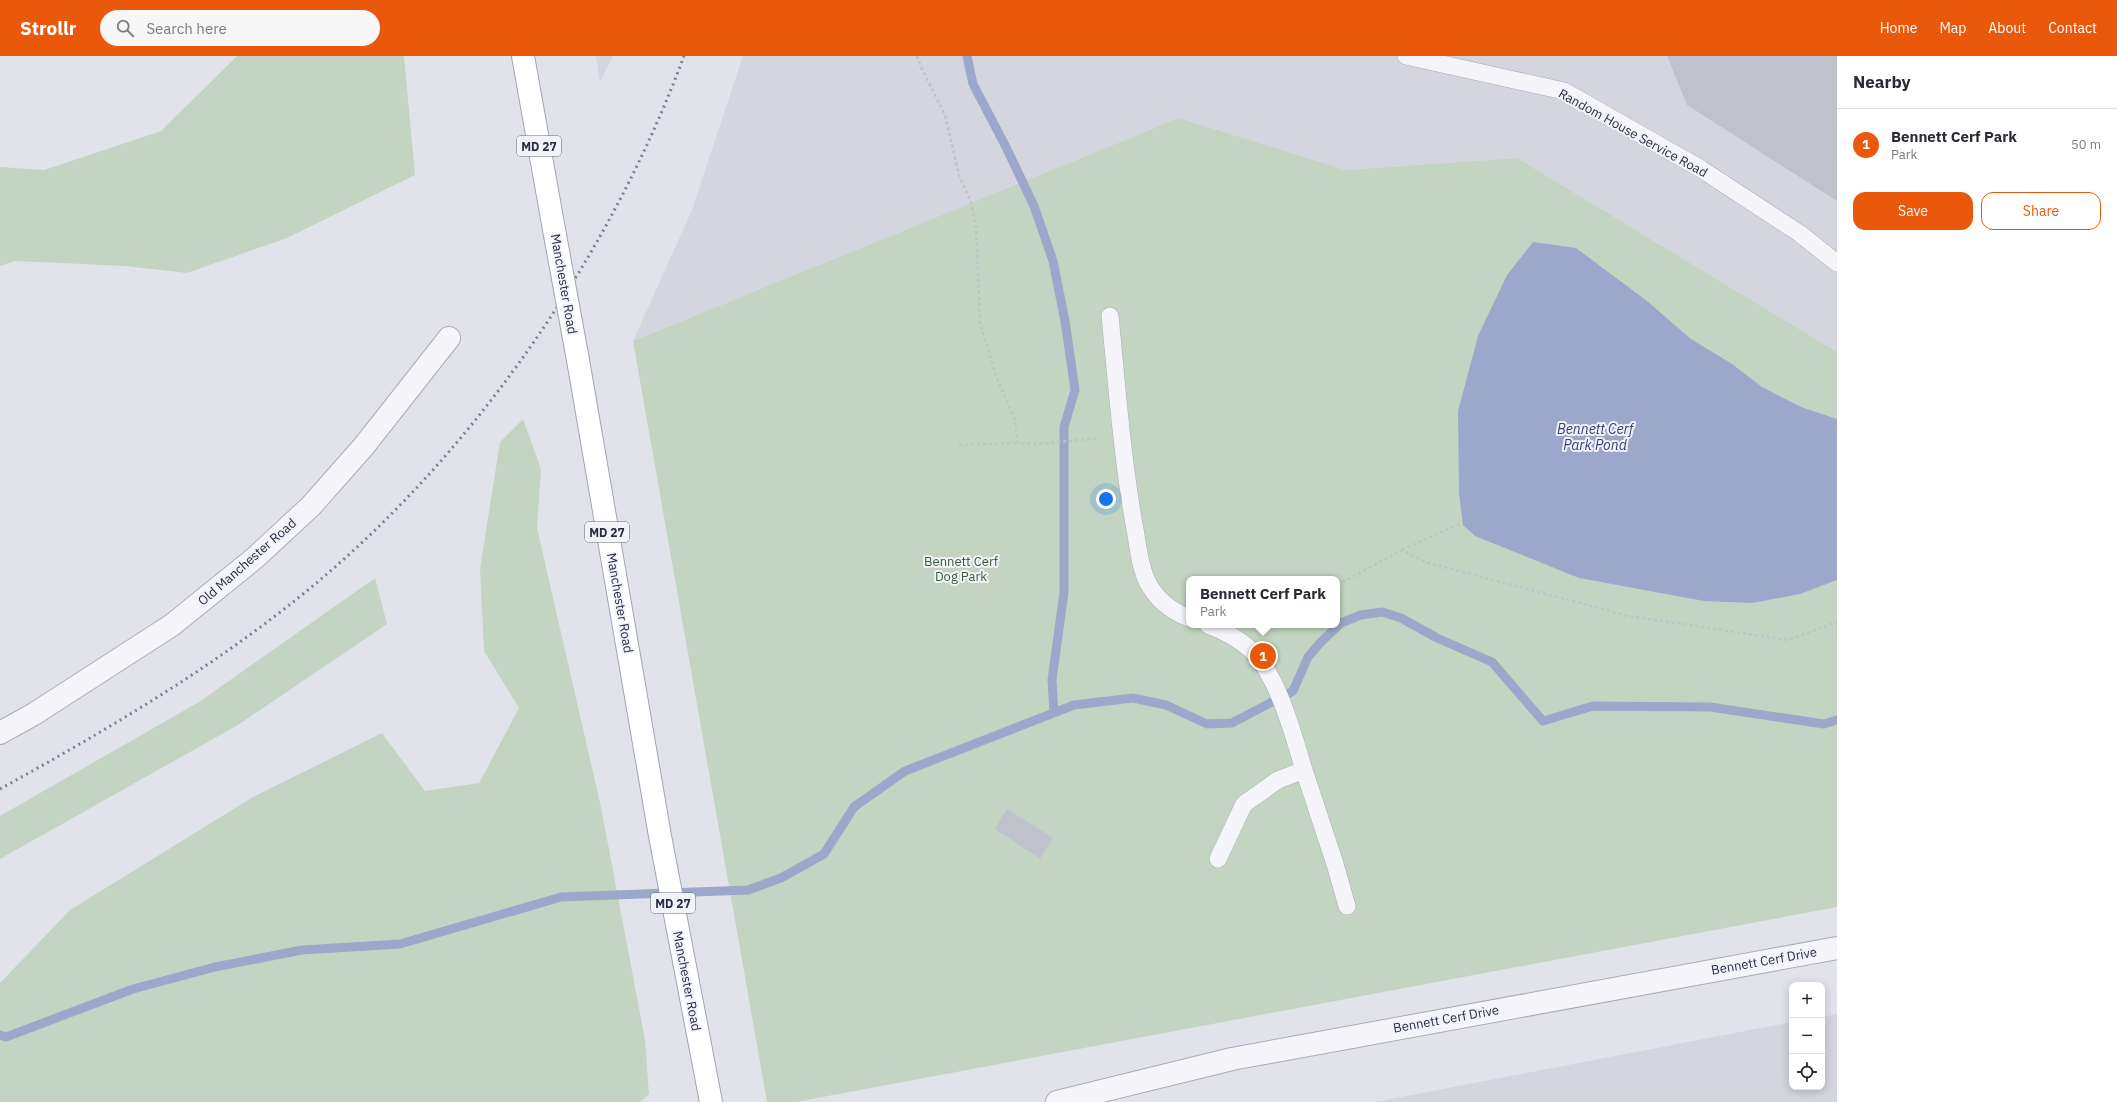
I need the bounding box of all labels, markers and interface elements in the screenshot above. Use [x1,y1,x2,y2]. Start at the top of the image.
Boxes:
search box [100,10,380,46]
text: Strollr [20,16,76,40]
icon: search [114,17,136,39]
text: Search here [146,19,227,38]
text: Home [1880,19,1917,37]
text: Map [1939,19,1966,37]
text: About [1988,19,2026,37]
text: Contact [2048,19,2097,37]
text: Nearby [1853,71,1911,93]
street label: Random House Service Road [1555,85,1711,181]
text: Bennett Cerf Park [1891,127,2017,146]
road number: MD 27 [517,136,561,156]
text: 1 [1862,136,1870,153]
text: 50 m [2071,136,2101,153]
text: Park [1891,146,1917,163]
button: Save [1853,192,1973,230]
button: Share [1981,192,2101,230]
street label: Manchester Road [547,233,581,335]
water label: Bennett Cerf Park Pond [1557,420,1635,454]
your location [1096,489,1116,509]
street label: Old Manchester Road [194,515,300,609]
road number: MD 27 [585,522,629,542]
street label: Manchester Road [603,552,637,654]
park label: Bennett Cerf Dog Park [924,553,998,585]
popup [1186,576,1340,628]
text: Bennett Cerf Park [1200,584,1326,603]
text: Park [1200,603,1226,620]
pin: 1 [1250,641,1276,671]
road number: MD 27 [651,893,695,913]
street label: Manchester Road [669,930,705,1032]
street label: Bennett Cerf Drive [1710,943,1818,979]
map controls [1789,982,1825,1090]
button: + [1789,982,1825,1018]
street label: Bennett Cerf Drive [1392,1001,1500,1037]
button: − [1789,1018,1825,1054]
button: locate [1789,1054,1825,1090]

